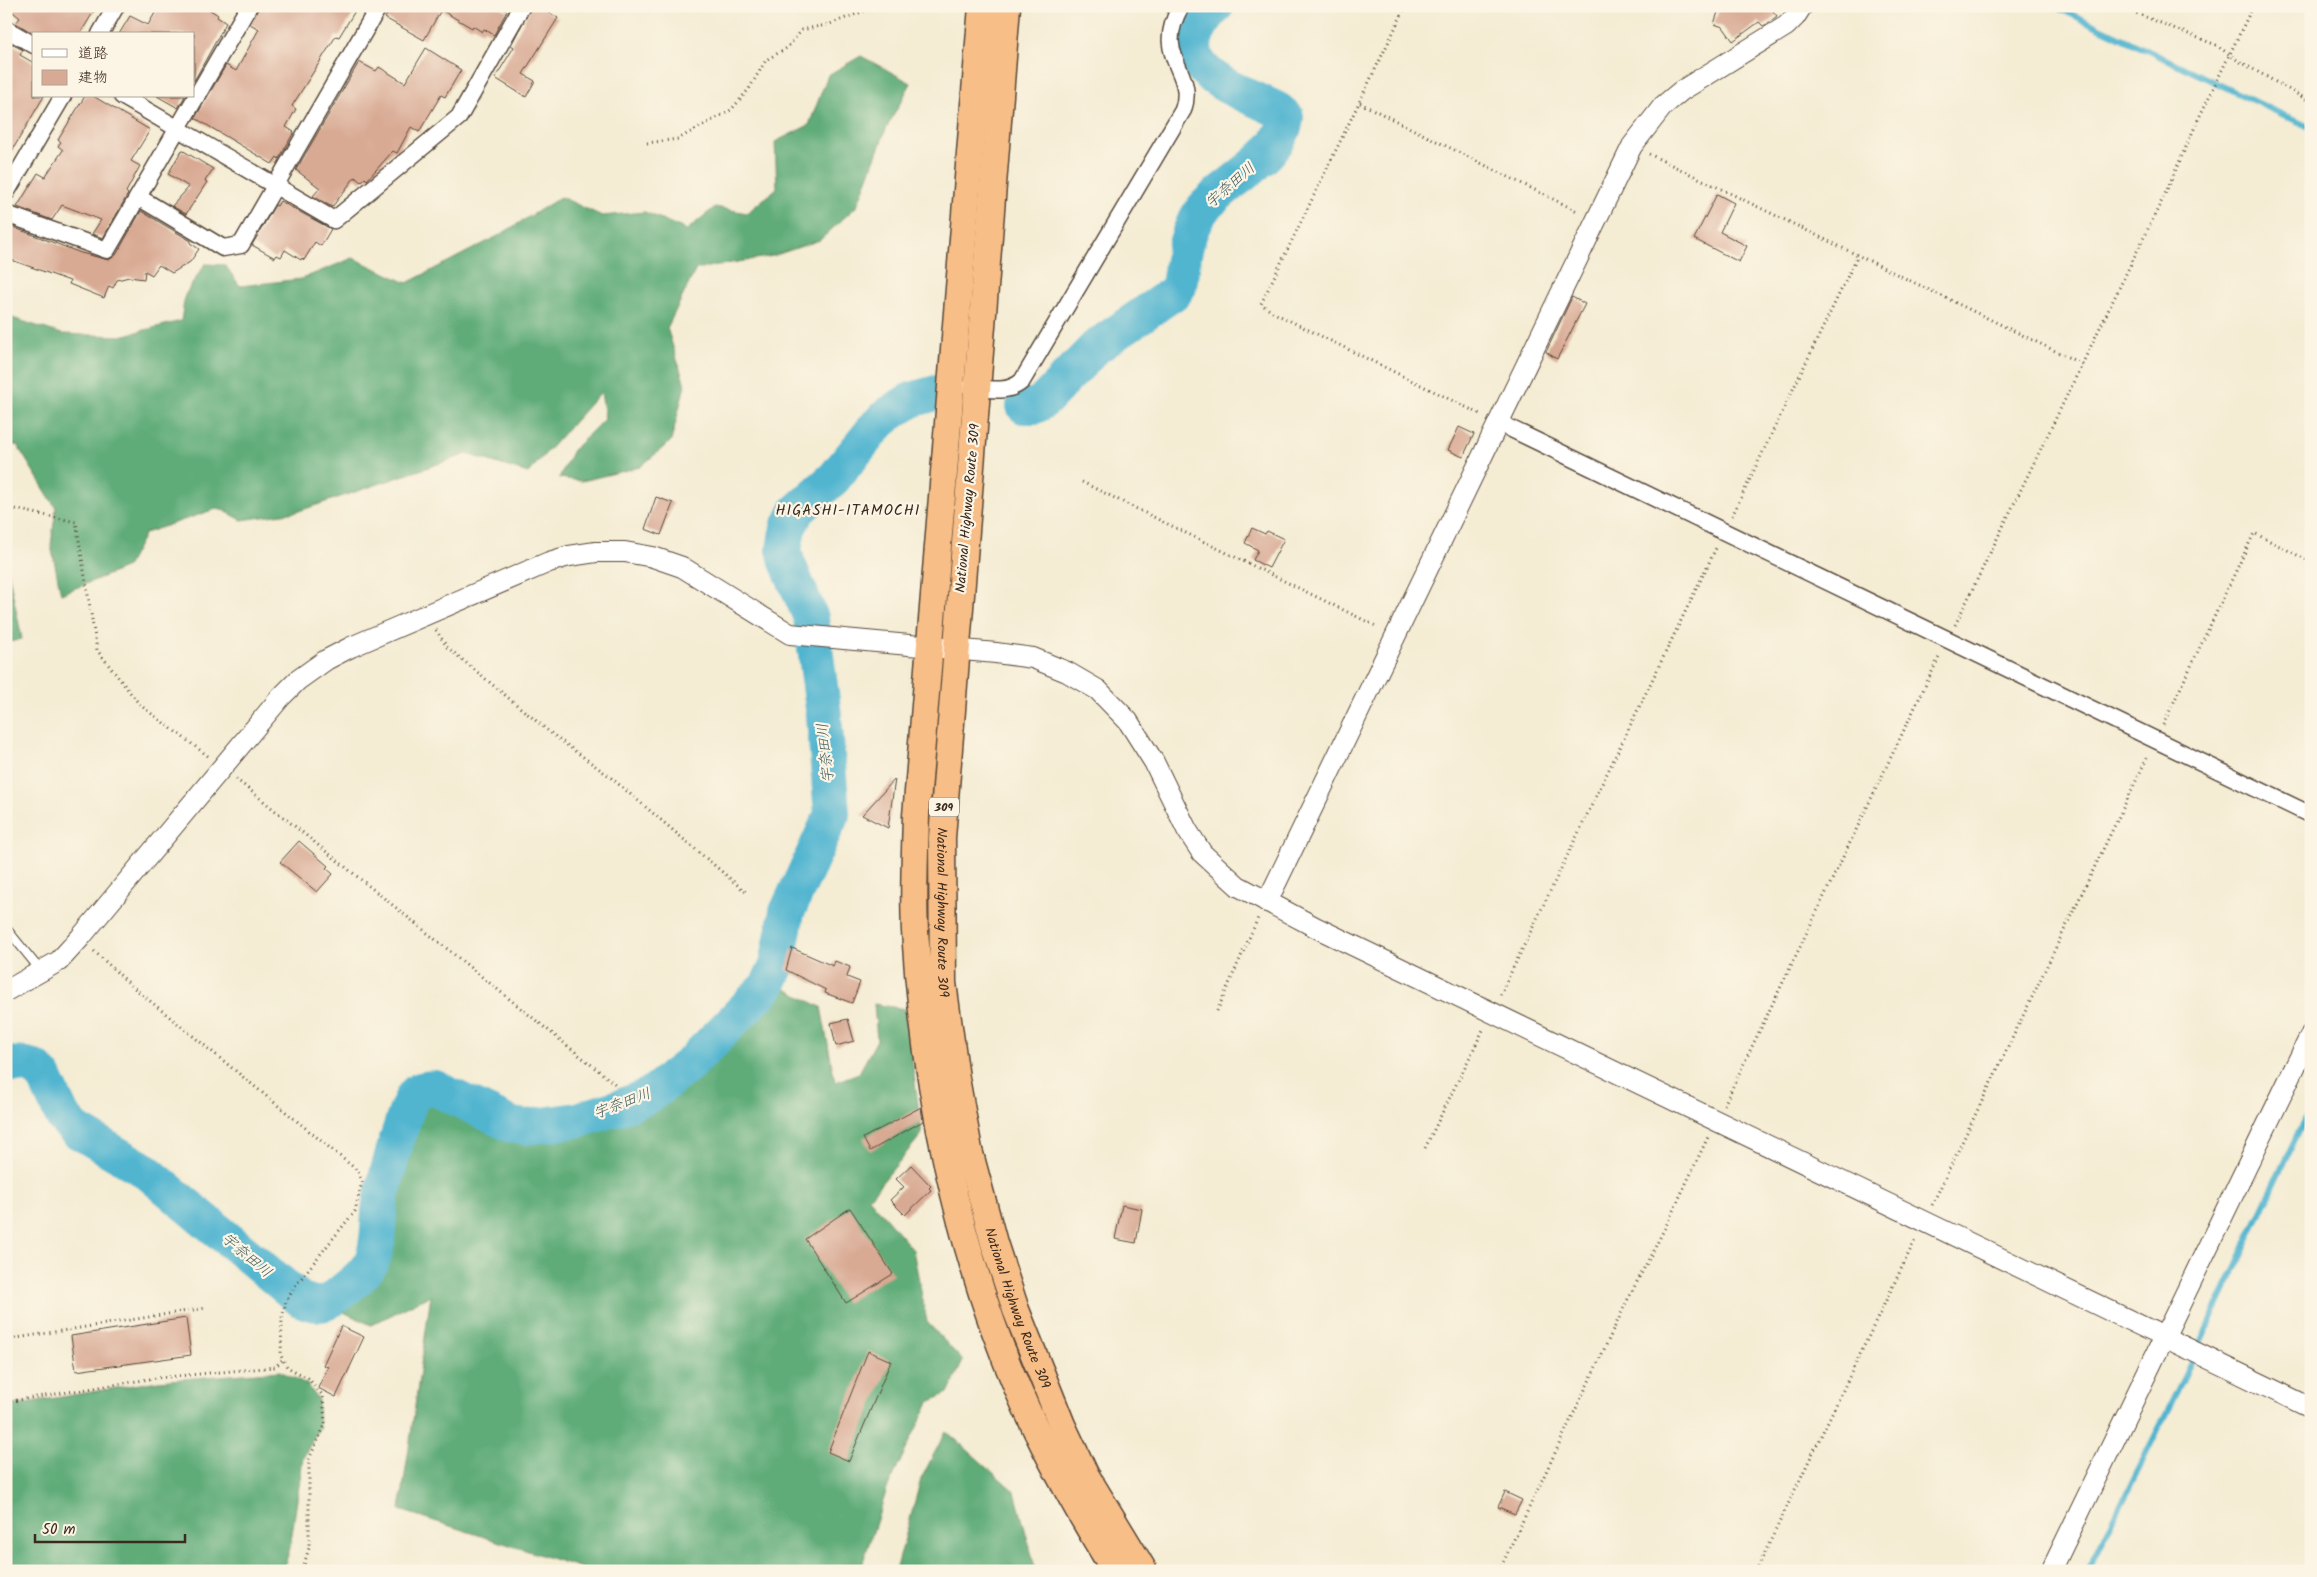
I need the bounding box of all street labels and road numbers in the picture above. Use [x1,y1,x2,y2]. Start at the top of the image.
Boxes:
street label: National Highway Route 309 [950,422,986,594]
road number: 309 [929,798,959,816]
street label: National Highway Route 309 [930,827,955,999]
street label: National Highway Route 309 [978,1225,1056,1392]

